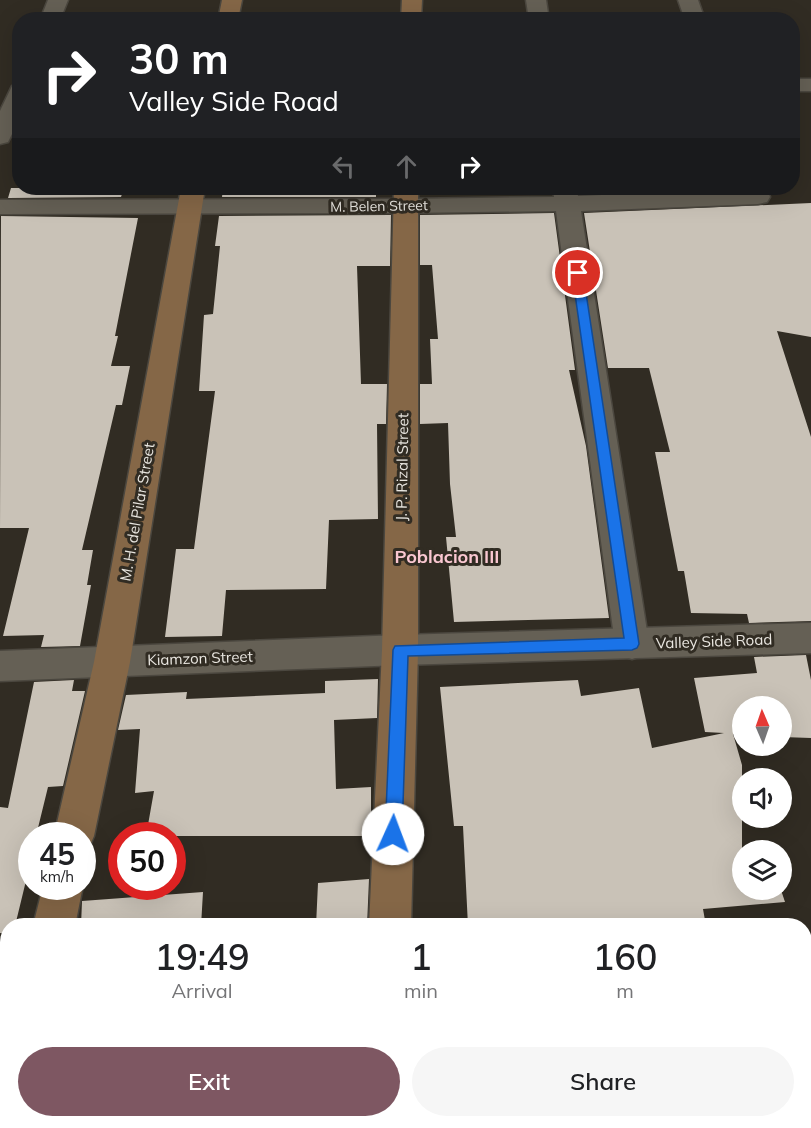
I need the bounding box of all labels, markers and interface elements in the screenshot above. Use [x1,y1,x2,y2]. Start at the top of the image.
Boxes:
text: 30 m [129,32,229,85]
icon: right [30,36,108,114]
text: Valley Side Road [129,84,339,118]
icon: left [327,150,360,183]
icon: ahead [390,150,423,183]
icon: right [453,150,486,183]
street label: M. Belen Street [330,196,428,216]
pin [552,247,603,298]
icon: arrive [561,256,594,289]
street label: J. P. Rizal Street [392,413,412,521]
street label: M. H. del Pilar Street [115,441,159,583]
district label: Poblacion III [395,545,499,568]
street label: Valley Side Road [655,629,773,653]
street label: Kiamzon Street [147,647,253,669]
north arrow [732,696,792,756]
map controls [732,696,792,900]
button: sound [732,768,792,828]
position arrow [361,802,425,866]
speed limit sign: 50 [108,822,186,900]
text: 45 [39,835,75,873]
button: layers [732,840,792,900]
text: km/h [40,867,74,886]
text: 19:49 [155,934,249,979]
text: 1 [410,934,432,979]
text: 160 [593,934,657,979]
text: Arrival [171,978,233,1003]
text: min [404,978,438,1003]
text: m [616,978,634,1003]
button: Exit [18,1047,400,1116]
button: Share [412,1047,794,1116]

